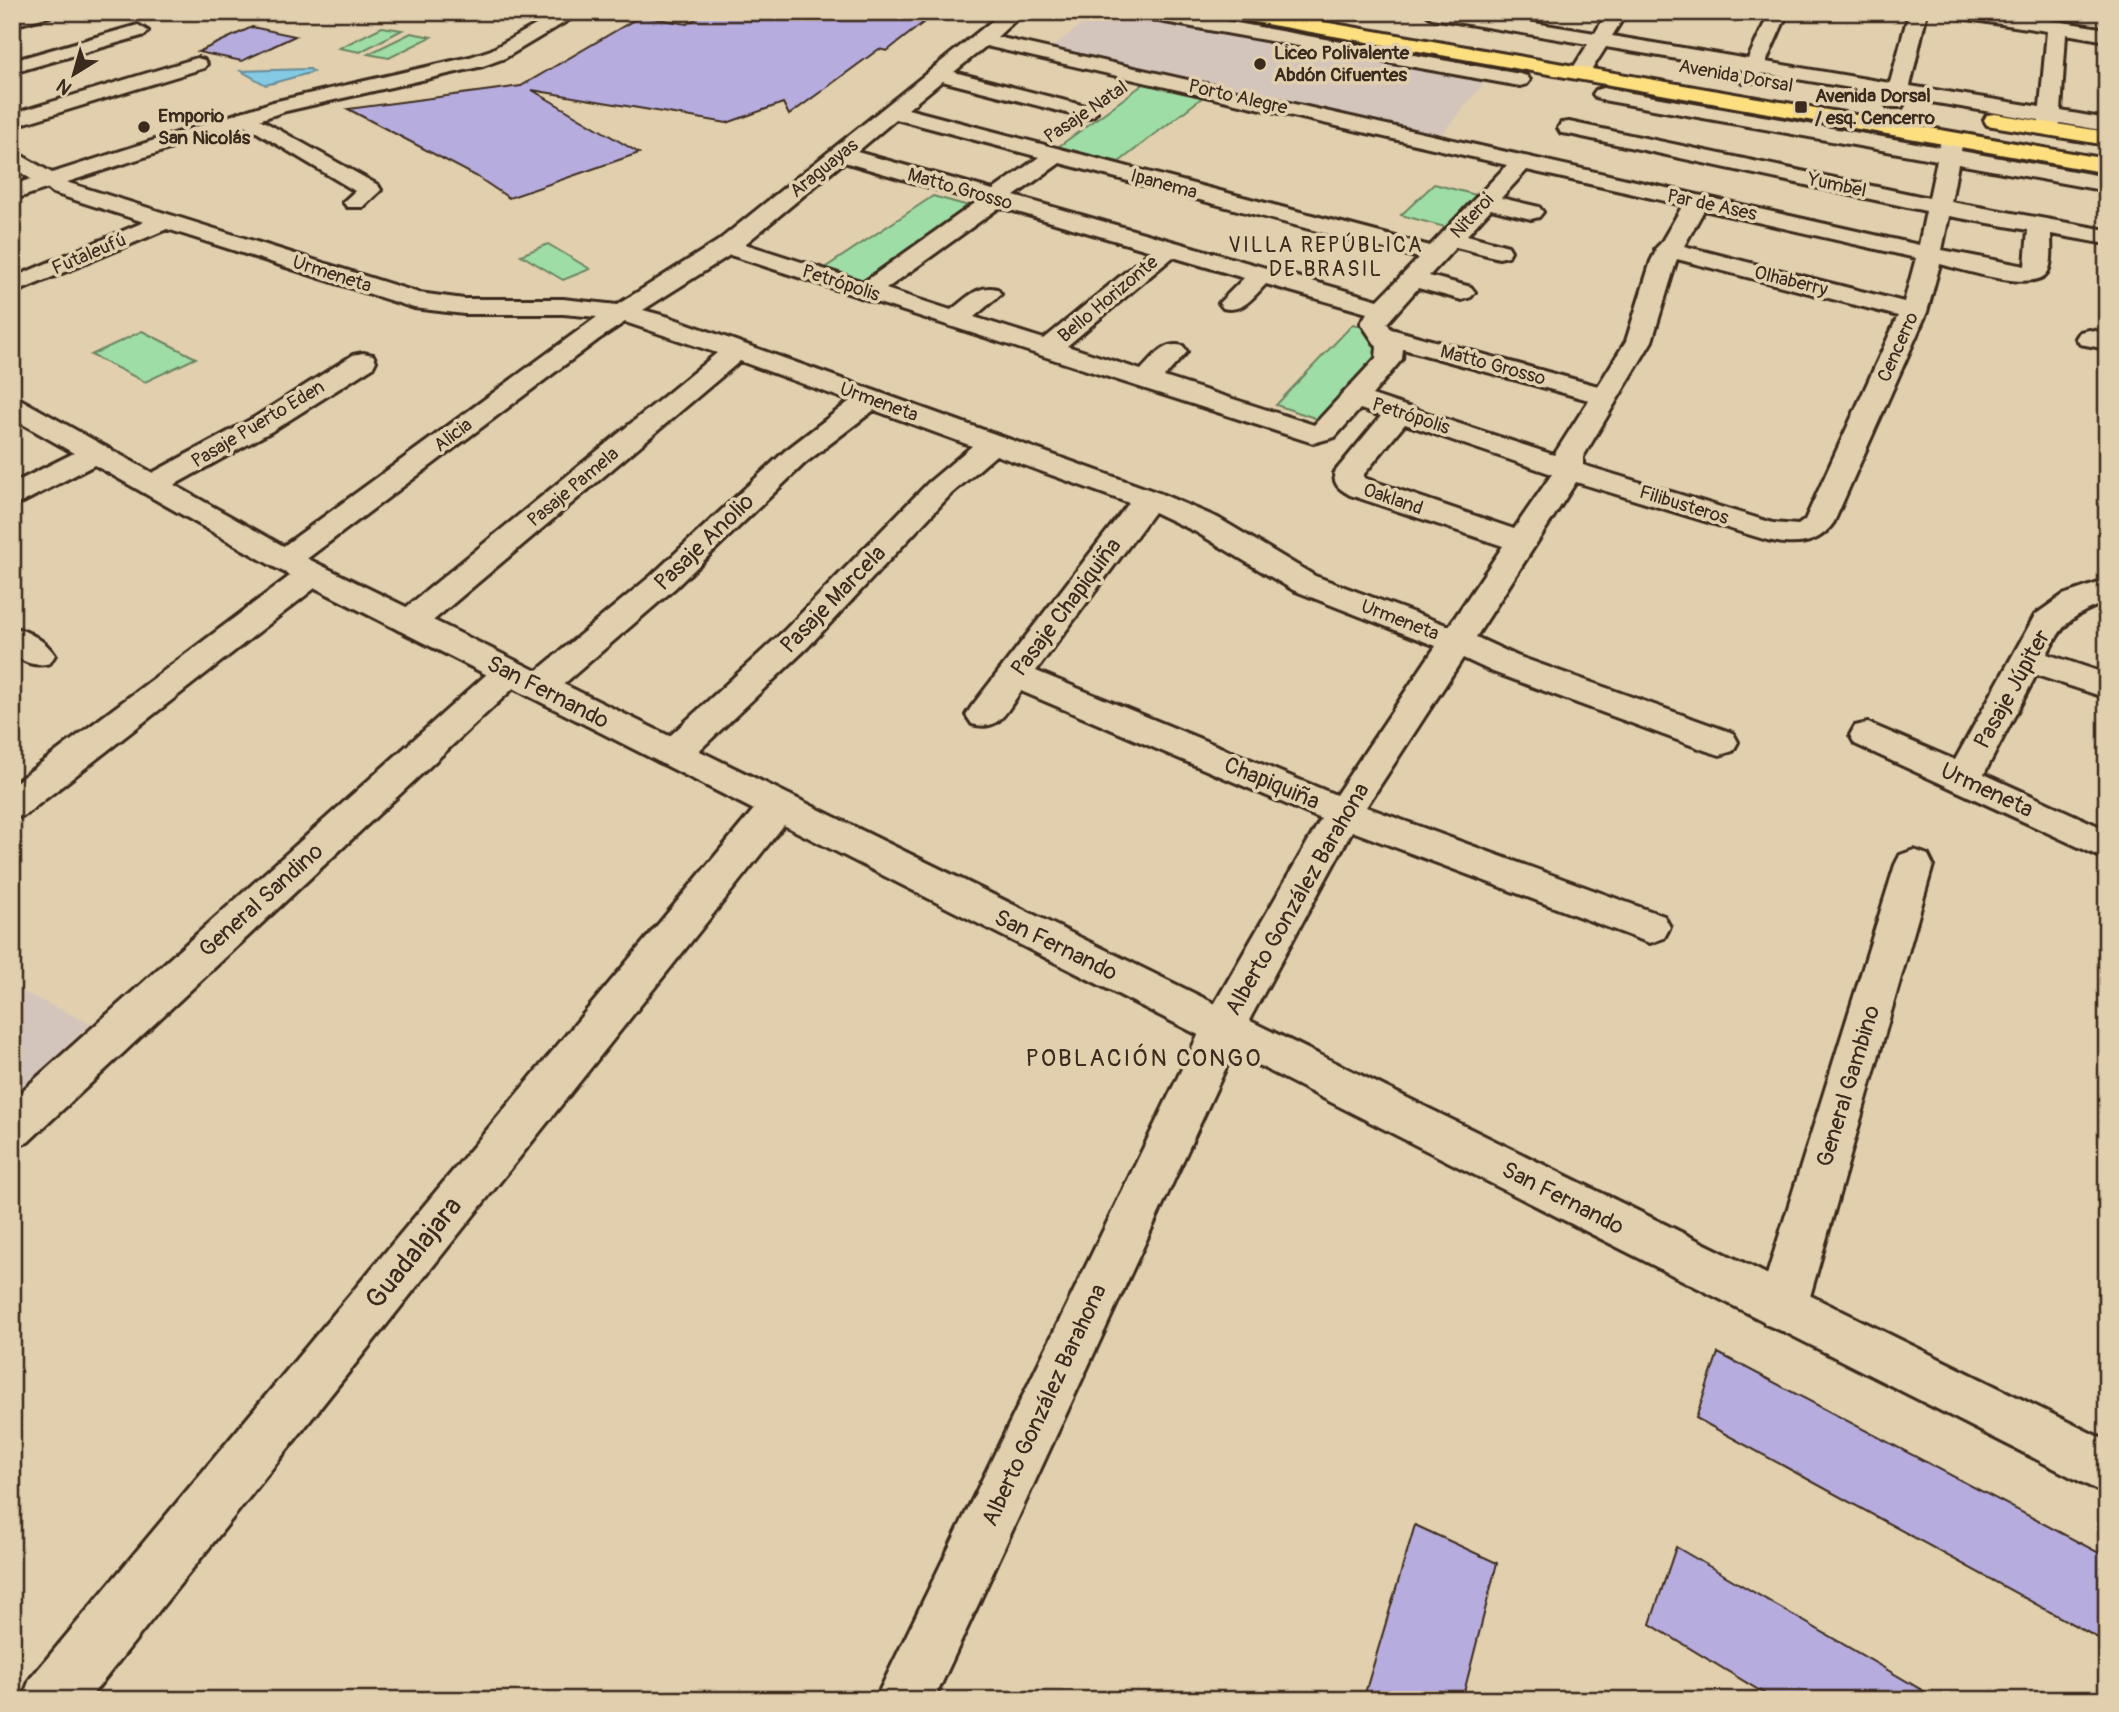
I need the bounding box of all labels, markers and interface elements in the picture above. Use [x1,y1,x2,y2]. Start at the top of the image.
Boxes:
north arrow [38,38,108,108]
place label: Liceo Polivalente Abdón Cifuentes [1274,41,1410,87]
street label: Avenida Dorsal [1677,54,1795,98]
marker: Liceo Polivalente Abdón Cifuentes [1252,56,1268,72]
text: N [52,73,77,100]
street label: Porto Alegre [1186,74,1291,120]
street label: Pasaje Natal [1040,75,1132,149]
place label: Avenida Dorsal / esq. Cencerro [1815,84,1936,130]
marker: Avenida Dorsal / esq. Cencerro [1793,99,1809,115]
place label: Emporio San Nicolás [158,104,251,150]
marker: Emporio San Nicolás [136,119,152,135]
street label: Araguayas [785,133,864,203]
street label: Matto Grosso [905,163,1015,215]
street label: Ipanema [1128,164,1200,204]
street label: Yumbel [1804,167,1869,203]
street label: Par de Ases [1665,184,1760,226]
street label: Niteroi [1445,188,1499,244]
street label: Futaleufú [48,228,130,280]
district label: VILLA REPÚBLICA DE BRASIL [1228,232,1424,283]
street label: Urmeneta [289,250,375,298]
street label: Bello Horizonte [1053,250,1163,348]
street label: Petrópolis [799,259,883,307]
street label: Olhaberry [1752,260,1830,302]
street label: Cencerro [1872,308,1924,386]
street label: Matto Grosso [1438,339,1548,391]
street label: Pasaje Puerto Eden [187,375,329,473]
street label: Urmeneta [836,377,922,427]
street label: Petrópolis [1369,392,1453,440]
street label: Alicia [429,413,477,457]
street label: Pasaje Pamela [522,442,624,532]
street label: Oakland [1360,478,1426,520]
street label: Filibusteros [1636,480,1732,530]
street label: Pasaje Anolio [648,487,760,597]
street label: Pasaje Chapiquiña [1004,532,1128,682]
street label: Pasaje Marcela [774,539,892,659]
street label: Urmeneta [1357,594,1443,646]
street label: Pasaje Júpiter [1967,624,2057,754]
street label: San Fernando [482,649,614,735]
street label: Chapiquiña [1220,750,1324,816]
street label: Urmeneta [1936,756,2038,824]
street label: Alberto González Barahona [1218,777,1376,1021]
street label: General Sandino [193,837,329,963]
street label: San Fernando [990,903,1122,987]
street label: General Gambino [1810,1002,1886,1170]
district label: POBLACIÓN CONGO [1026,1043,1262,1073]
street label: San Fernando [1497,1155,1629,1241]
street label: Guadalajara [358,1190,470,1316]
street label: Alberto González Barahona [975,1279,1113,1531]

